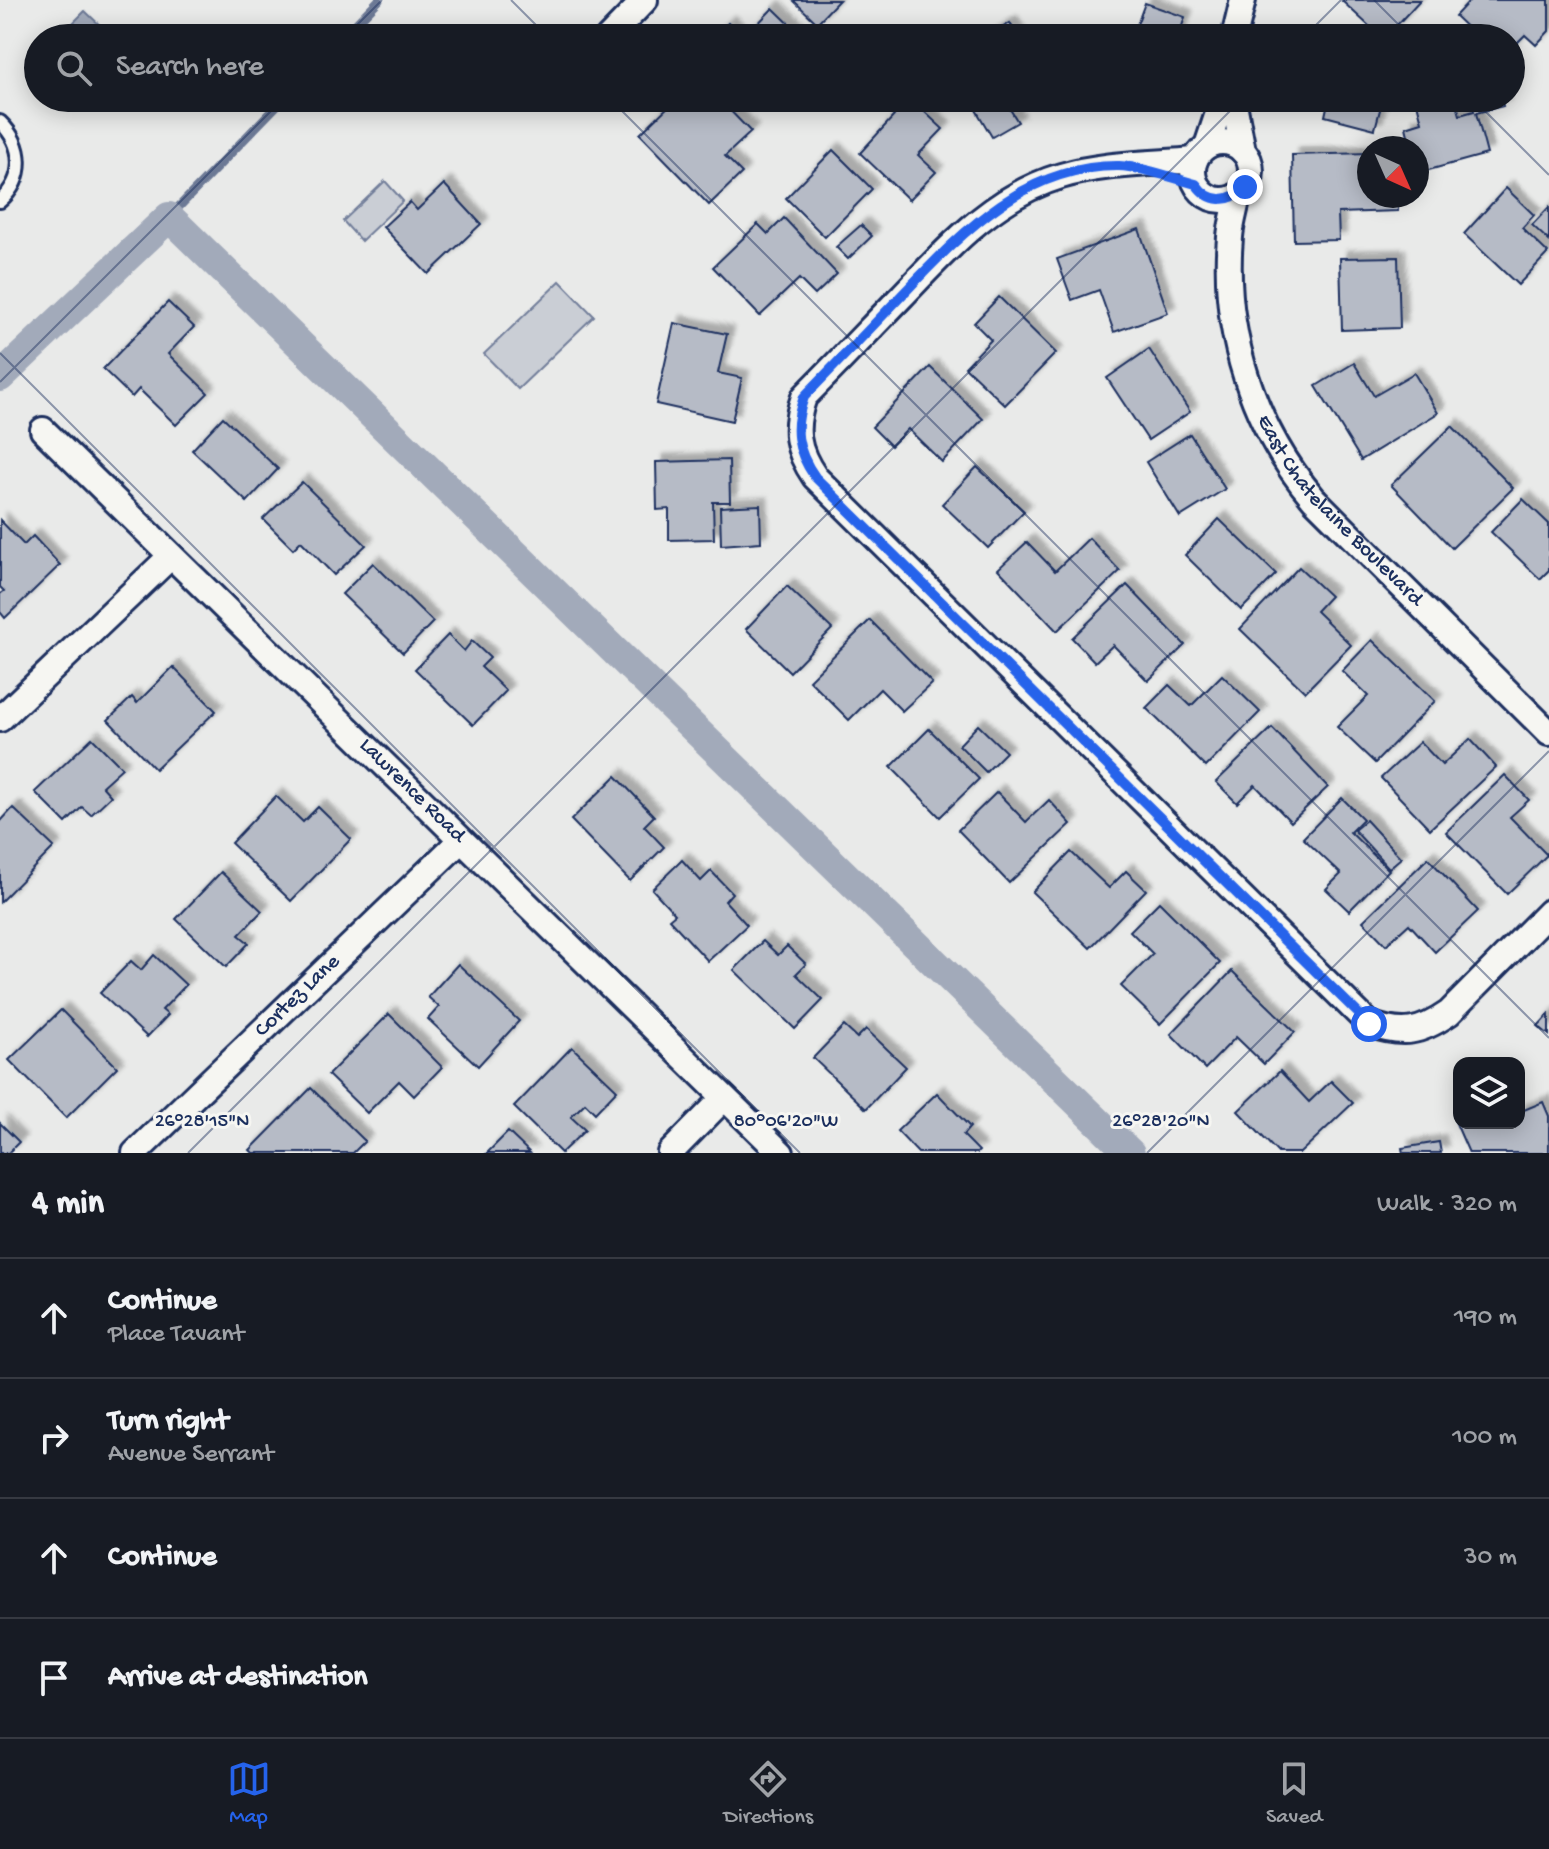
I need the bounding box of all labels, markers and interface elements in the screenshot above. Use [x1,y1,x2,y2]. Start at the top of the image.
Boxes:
search box [24,24,1525,112]
icon: search [52,46,96,90]
text: Search here [116,51,264,86]
north arrow [1357,136,1429,208]
route end [1227,169,1263,205]
street label: East Chatelaine Boulevard [1250,411,1429,614]
street label: Lawrence Road [353,733,472,851]
street label: Cortez Lane [250,949,347,1043]
route start [1351,1006,1387,1042]
map controls [1453,1057,1525,1129]
button: layers [1453,1057,1525,1129]
text: 26°28'15"N [155,1111,249,1134]
text: 80°06'20"W [734,1111,838,1134]
text: 26°28'20"N [1112,1111,1210,1134]
text: 4 min [32,1185,104,1225]
text: Walk · 320 m [1377,1190,1517,1221]
text: Continue [108,1285,217,1320]
icon: ahead [32,1296,76,1340]
text: 190 m [1454,1303,1517,1334]
text: Place Tavant [108,1320,244,1351]
text: Turn right [108,1405,228,1440]
icon: right [32,1416,76,1460]
text: 100 m [1452,1423,1517,1454]
text: Avenue Serrant [108,1440,274,1471]
icon: ahead [32,1536,76,1580]
text: Continue [108,1541,217,1576]
text: 30 m [1464,1543,1517,1574]
icon: arrive [32,1656,76,1700]
text: Arrive at destination [108,1661,368,1696]
tab: Map [227,1757,271,1831]
tab: Directions [724,1757,813,1831]
tab: Saved [1266,1757,1322,1831]

